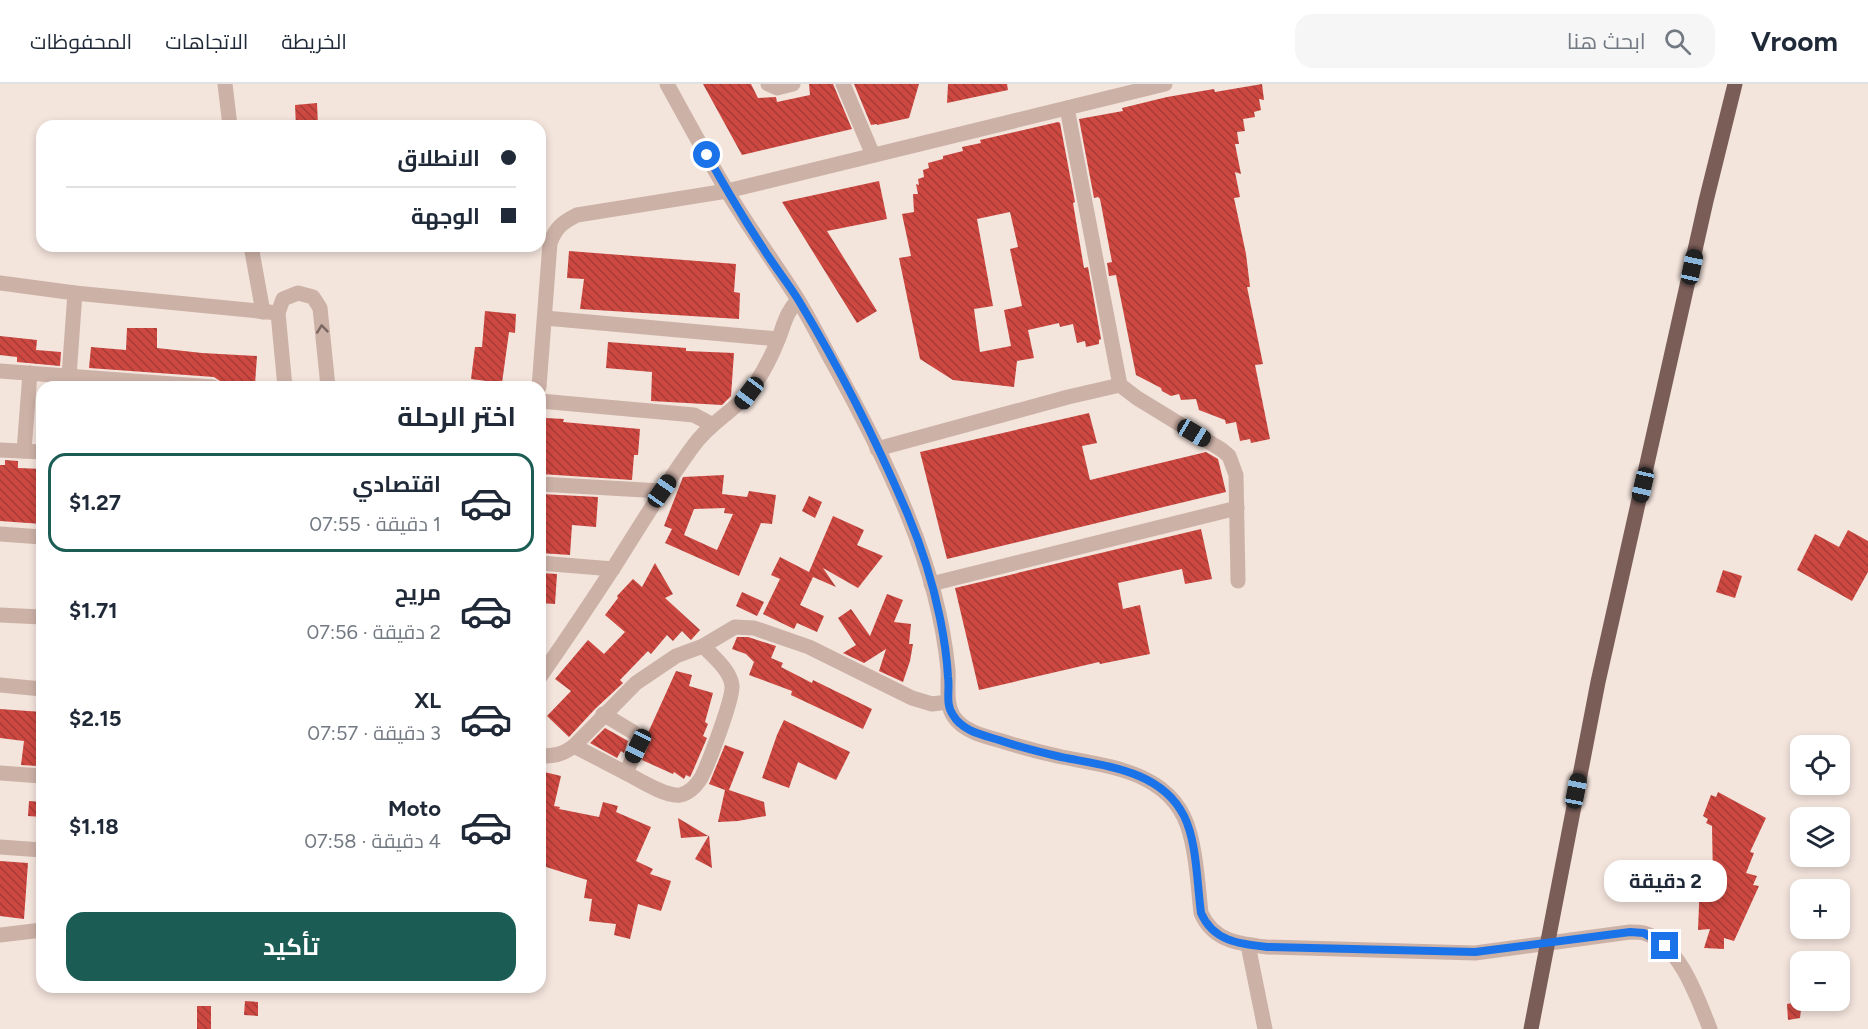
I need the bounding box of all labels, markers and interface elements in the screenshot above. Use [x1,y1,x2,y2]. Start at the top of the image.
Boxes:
search box [1295,14,1715,68]
text: Vroom [1751,24,1838,58]
icon: search [1661,25,1694,58]
text: ابحث هنا [1567,28,1646,55]
text: المحفوظات [30,29,132,54]
text: الاتجاهات [165,29,248,54]
text: الخريطة [281,29,347,54]
route start [693,141,720,168]
text: الانطلاق [397,145,480,172]
text: الوجهة [411,203,480,230]
car [1679,248,1705,286]
one-way arrow [316,324,329,333]
car [731,373,767,413]
text: اختر الرحلة [397,400,516,433]
car [1174,416,1214,450]
car [1630,465,1656,505]
text: اقتصادي [352,471,441,498]
car [644,471,680,511]
icon: car [459,476,513,530]
text: $1.27 [69,489,121,516]
text: 1 دقيقة · 07:55 [309,512,441,536]
text: مريح [395,579,441,606]
icon: car [459,584,513,638]
text: $1.71 [69,597,117,624]
text: 2 دقيقة · 07:56 [306,620,441,644]
text: XL [414,687,441,714]
icon: car [459,692,513,746]
text: $2.15 [69,705,121,732]
text: 3 دقيقة · 07:57 [307,721,441,745]
car [622,726,654,766]
map controls [1790,735,1850,1011]
button: locate [1790,735,1850,795]
car [1564,772,1588,810]
text: Moto [388,795,441,822]
icon: car [459,800,513,854]
button: layers [1790,807,1850,867]
text: $1.18 [69,813,119,840]
text: 4 دقيقة · 07:58 [304,829,441,853]
callout: 2 دقيقة [1604,859,1726,901]
text: 2 دقيقة [1629,869,1702,893]
button: + [1790,879,1850,939]
button: تأكيد [66,912,516,981]
route end [1651,932,1678,959]
button: − [1790,951,1850,1011]

